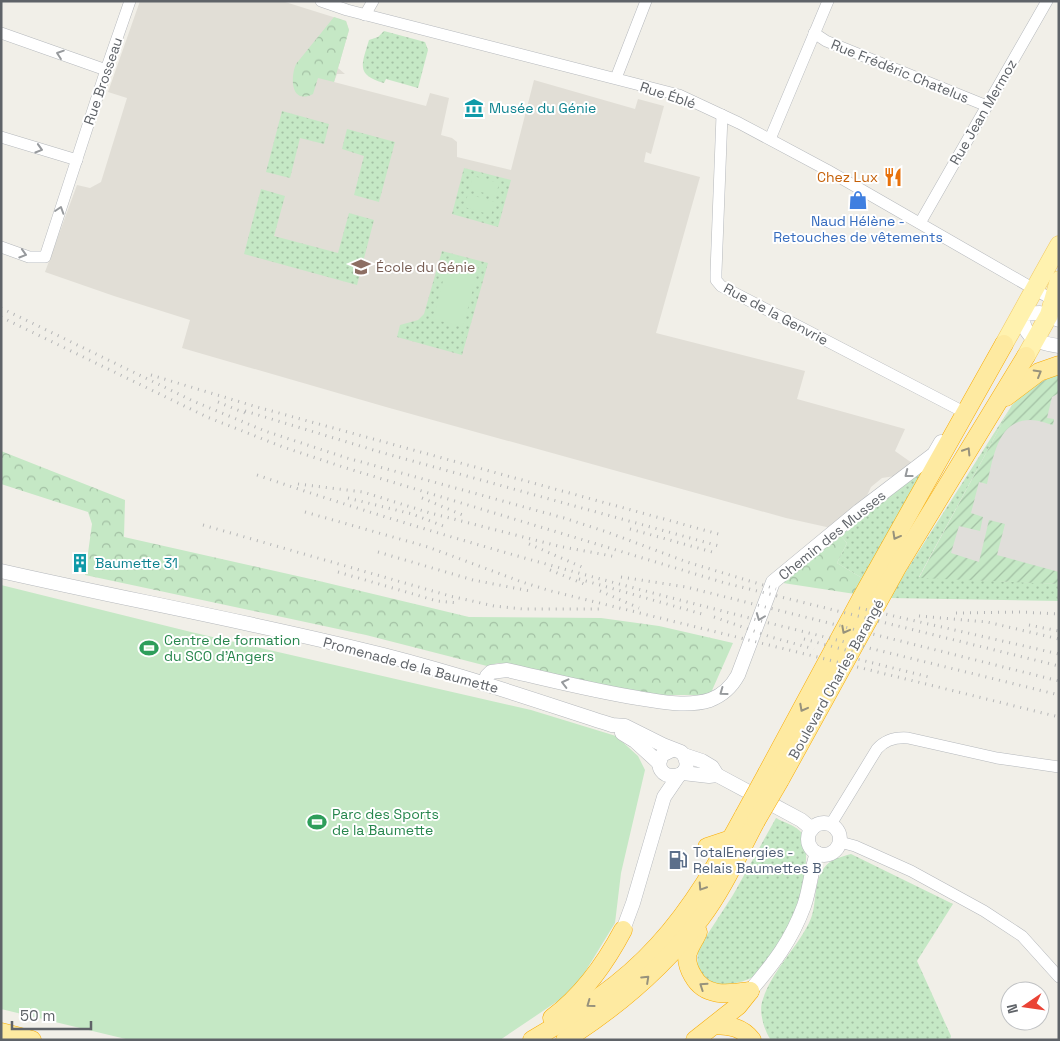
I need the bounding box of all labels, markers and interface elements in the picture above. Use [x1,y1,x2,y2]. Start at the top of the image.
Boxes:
street label: Rue Brosseau [80,35,126,127]
street label: Rue Frédéric Chatelus [828,35,972,107]
one-way arrow [56,50,65,60]
street label: Rue Jean Mermoz [945,56,1021,168]
street label: Rue Éblé [638,77,698,113]
museum icon: Musée du Génie [463,97,485,119]
place label: Musée du Génie [489,99,596,117]
one-way arrow [34,143,43,153]
restaurant icon: Chez Lux [882,166,904,188]
place label: Chez Lux [817,168,878,186]
shop icon: Naud Hélène - Retouches de vêtements [847,189,869,211]
one-way arrow [55,207,65,215]
place label: Naud Hélène - Retouches de vêtements [773,212,943,246]
one-way arrow [18,249,27,259]
school or university icon: École du Génie [350,256,372,278]
place label: École du Génie [376,258,475,276]
street label: Rue de la Genvrie [721,279,831,349]
one-way arrow [1032,370,1041,380]
one-way arrow [961,447,970,457]
one-way arrow [905,469,914,477]
street label: Chemin des Musses [775,486,889,584]
one-way arrow [892,531,902,540]
building icon: Baumette 31 [69,552,91,574]
place label: Baumette 31 [95,554,178,572]
street label: Boulevard Charles Barangé [784,596,888,762]
one-way arrow [756,612,766,620]
one-way arrow [841,625,851,634]
place label: Centre de formation du SCO d’Angers [164,631,300,665]
street label: Promenade de la Baumette [321,633,501,697]
sports icon: Centre de formation du SCO d’Angers [138,637,160,659]
one-way arrow [560,678,569,689]
one-way arrow [719,686,729,695]
one-way arrow [799,703,809,712]
place label: Parc des Sports de la Baumette [332,805,439,839]
sports icon: Parc des Sports de la Baumette [306,811,328,833]
place label: TotalEnergies - Relais Baumettes B [693,843,822,877]
fuel station icon: TotalEnergies - Relais Baumettes B [667,849,689,871]
one-way arrow [699,881,708,891]
one-way arrow [640,976,649,985]
north arrow [1000,981,1050,1031]
one-way arrow [699,983,708,993]
scale bar [12,998,91,1030]
one-way arrow [587,998,596,1006]
text: N [1003,1002,1022,1016]
text: 50 m [20,1006,55,1025]

